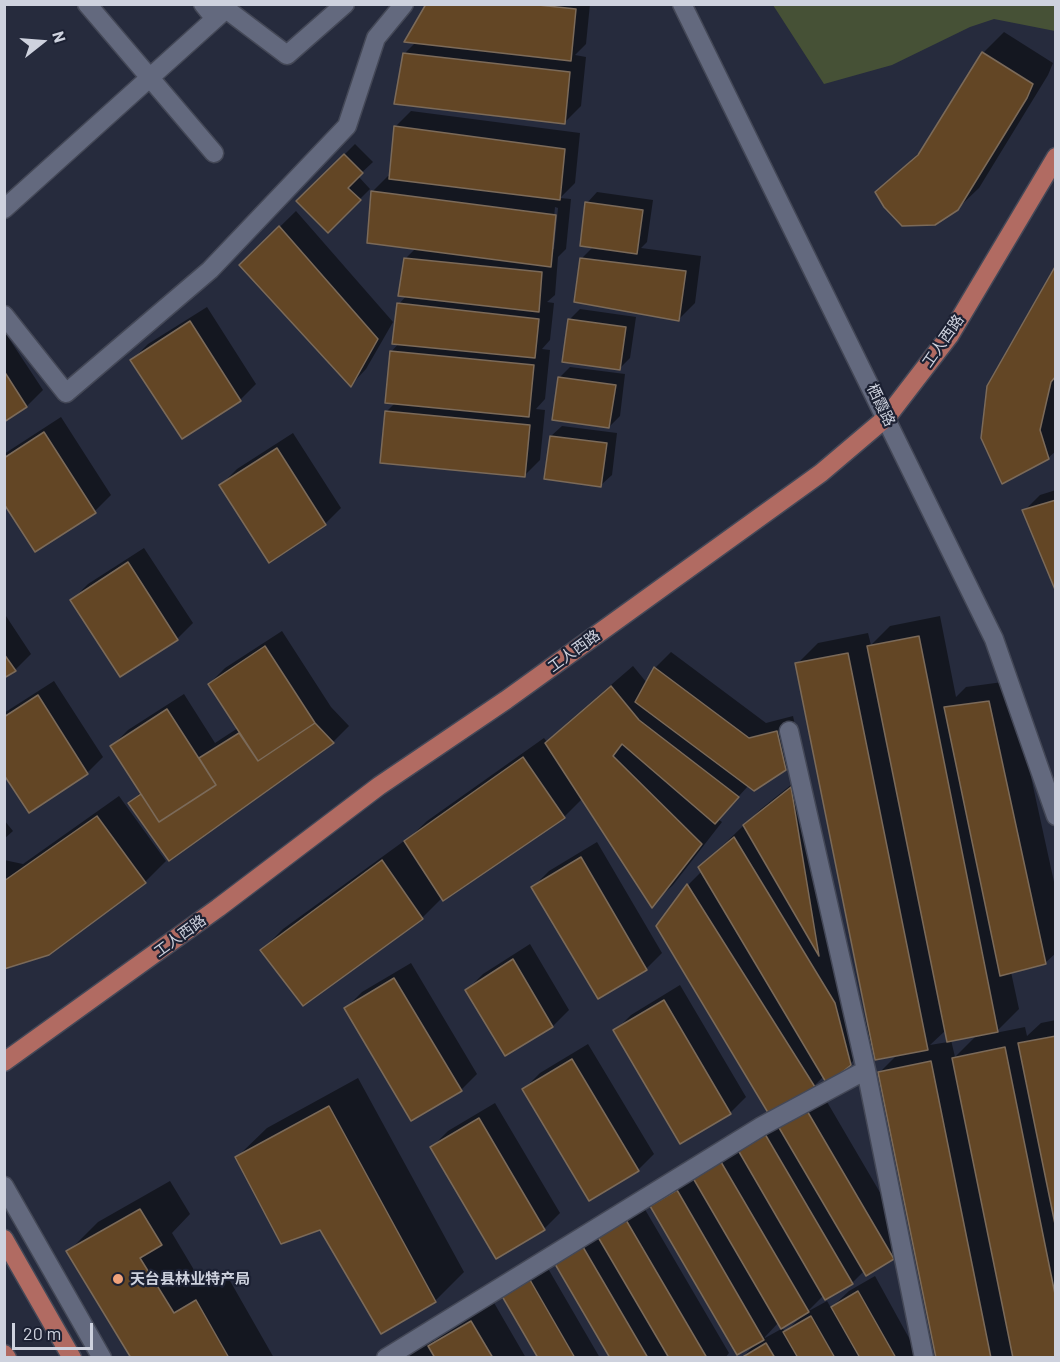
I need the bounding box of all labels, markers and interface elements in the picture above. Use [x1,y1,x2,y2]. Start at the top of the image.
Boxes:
north arrow [12,12,72,72]
text: N [49,29,70,44]
street label: 工人西路 [918,311,968,371]
street label: 栖霞路 [863,381,899,429]
street label: 工人西路 [544,626,604,676]
street label: 工人西路 [150,911,210,961]
place label: 天台县林业特产局 [130,1270,250,1288]
marker: 天台县林业特产局 [111,1272,125,1286]
scale bar [15,1311,96,1349]
text: 20 m [23,1322,61,1344]

